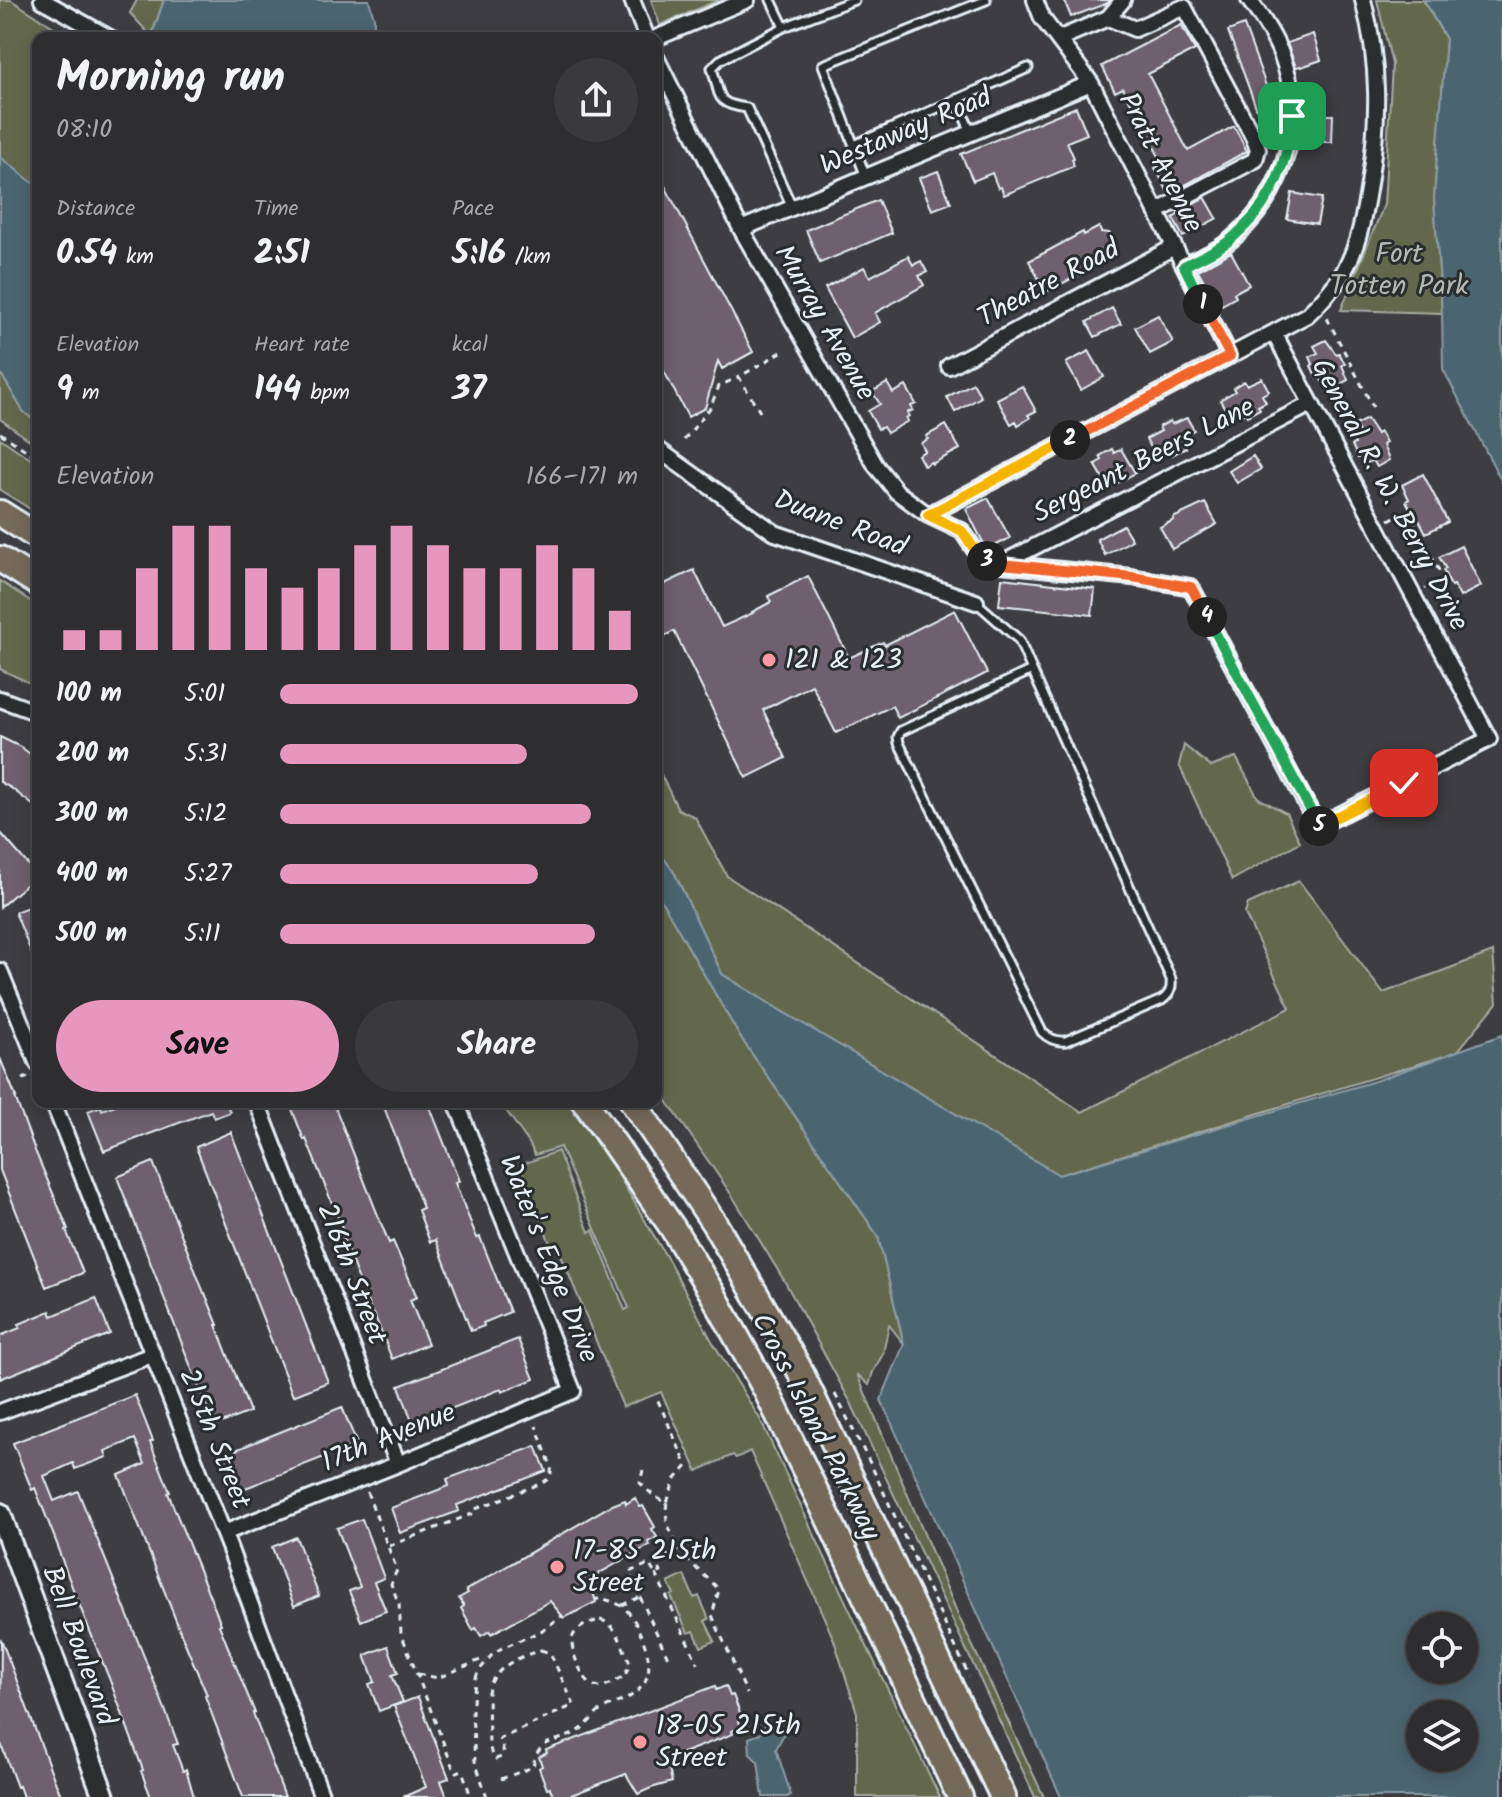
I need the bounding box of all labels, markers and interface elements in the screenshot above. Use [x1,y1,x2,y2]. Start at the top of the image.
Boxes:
text: Morning run [56,44,285,114]
button: share [554,58,638,142]
street label: Westaway Road [813,75,1000,188]
pin [1258,82,1326,150]
street label: Pratt Avenue [1105,85,1215,242]
icon: arrive [1270,94,1314,138]
text: 08:10 [56,109,112,151]
text: Distance [56,192,135,227]
text: Time [254,192,298,227]
text: Pace [452,192,494,227]
text: 0.54 [56,227,117,281]
text: 2:51 [254,227,310,281]
text: 5:16 [452,227,506,281]
street label: Theatre Road [970,227,1129,340]
park label: Fort Totten Park [1330,232,1469,309]
street label: Murray Avenue [761,236,887,410]
text: km [117,240,154,275]
text: /km [506,240,551,275]
pin: 1 [1183,284,1223,324]
text: 1 [1200,286,1206,321]
text: Elevation [56,328,139,363]
text: Heart rate [254,328,350,363]
text: kcal [452,328,488,363]
street label: General R. W. Berry Drive [1298,350,1480,640]
text: 9 [56,363,73,417]
text: 144 [254,363,301,417]
text: 37 [452,363,487,417]
text: m [73,376,100,411]
text: bpm [301,376,350,411]
street label: Sergeant Beers Lane [1025,385,1263,536]
pin: 2 [1050,420,1090,460]
text: 2 [1064,422,1076,457]
text: Elevation [56,456,154,498]
text: 166–171 m [526,456,638,498]
street label: Duane Road [767,478,914,570]
pin: 3 [967,541,1007,581]
text: 3 [981,543,993,578]
pin: 4 [1187,597,1227,637]
text: 4 [1201,599,1213,634]
place label: 121 & 123 [785,638,902,683]
marker: 121 & 123 [760,651,778,669]
text: 100 m [56,673,122,715]
text: 5:01 [184,673,226,715]
text: 200 m [56,733,129,775]
text: 5:31 [184,733,227,775]
pin [1370,749,1438,817]
icon: check [1382,761,1426,805]
text: 300 m [56,793,128,835]
text: 5:12 [184,793,228,835]
pin: 5 [1299,806,1339,846]
text: 5 [1313,808,1325,843]
text: 400 m [56,853,128,895]
text: 5:27 [184,853,231,895]
text: 500 m [56,913,127,955]
text: 5:11 [184,913,221,955]
button: Save [56,1000,339,1092]
button: Share [355,1000,638,1092]
street label: Water's Edge Drive [486,1148,610,1370]
street label: 216th Street [303,1197,399,1353]
street label: Cross Island Parkway [738,1305,892,1550]
street label: 215th Street [165,1362,263,1517]
street label: 17th Avenue [315,1391,463,1485]
place label: 17-85 215th Street [573,1529,717,1606]
marker: 17-85 215th Street [548,1558,566,1576]
street label: Bell Boulevard [28,1560,128,1733]
map controls [1406,1612,1478,1772]
button: locate [1406,1612,1478,1684]
button: layers [1406,1700,1478,1772]
place label: 18-05 215th Street [656,1704,801,1781]
marker: 18-05 215th Street [631,1733,649,1751]

